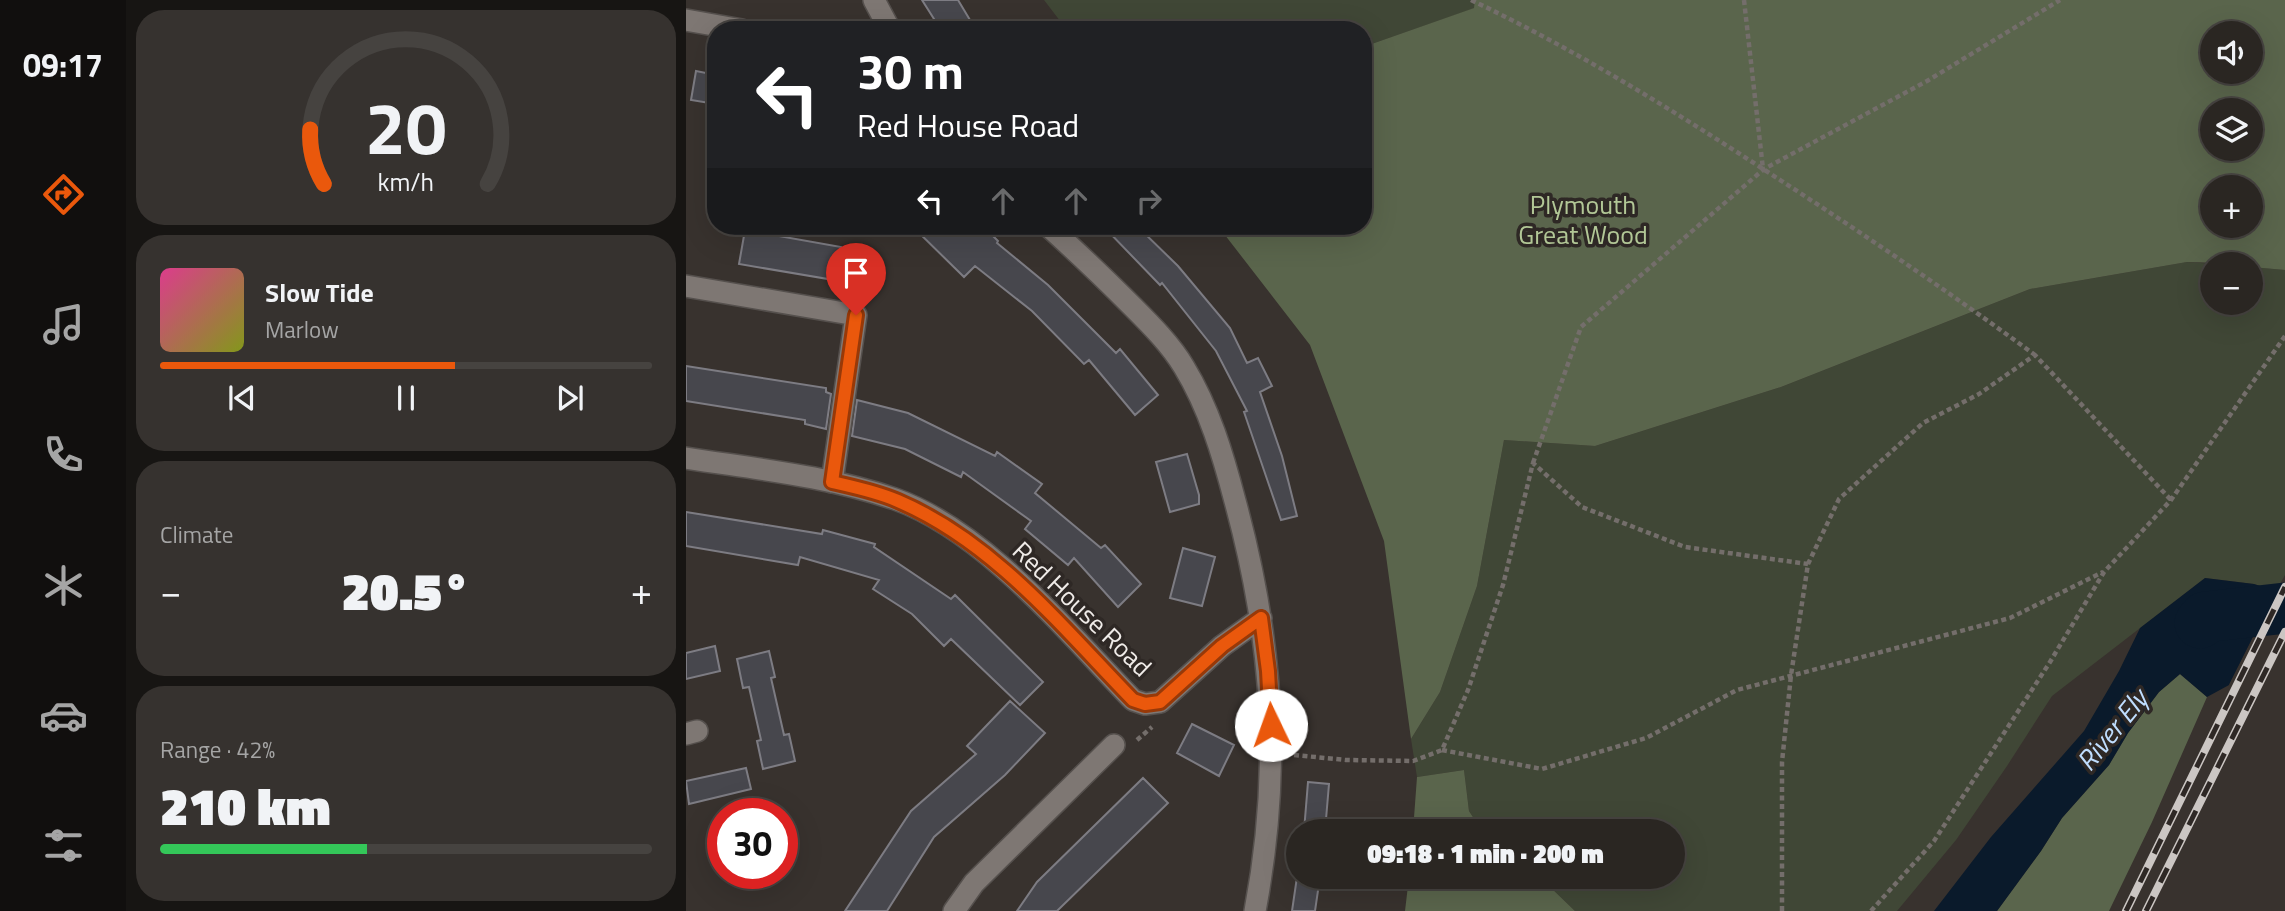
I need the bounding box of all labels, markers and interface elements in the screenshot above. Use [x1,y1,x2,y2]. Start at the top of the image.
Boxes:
map controls [2200,21,2263,315]
button: sound [2200,21,2263,84]
text: 30 m [857,33,964,108]
text: 09:17 [23,41,103,89]
icon: left [742,49,833,140]
text: 20 [365,72,447,182]
button: layers [2200,98,2263,161]
text: Red House Road [857,101,1079,149]
text: km/h [378,162,434,200]
icon: directions [39,170,88,219]
button: + [2200,175,2263,238]
icon: left [911,182,949,220]
icon: ahead [984,182,1022,220]
icon: ahead [1057,182,1095,220]
icon: right [1130,182,1168,220]
park label: Plymouth Great Wood [1518,185,1648,254]
pin [826,243,886,315]
button: − [2200,252,2263,315]
icon: arrive [837,254,875,292]
text: Slow Tide [265,273,374,312]
icon: music [39,300,88,349]
text: Marlow [265,312,339,347]
icon: previous [223,379,261,417]
icon: pause [387,379,425,417]
icon: next [551,379,589,417]
icon: phone [39,430,88,479]
text: Climate [160,517,233,552]
street label: Red House Road [1004,532,1161,685]
text: 20.5° [341,551,471,630]
icon: climate [39,561,88,610]
text: − [160,562,181,620]
text: + [631,562,652,620]
water label: River Ely [2065,677,2160,780]
position arrow [1234,688,1308,762]
icon: car [39,691,88,740]
text: Range · 42% [160,732,275,767]
text: 210 km [160,766,331,845]
speed limit sign: 30 [707,798,798,889]
icon: filters [39,821,88,870]
text: 09:18 · 1 min · 200 m [1367,834,1604,873]

